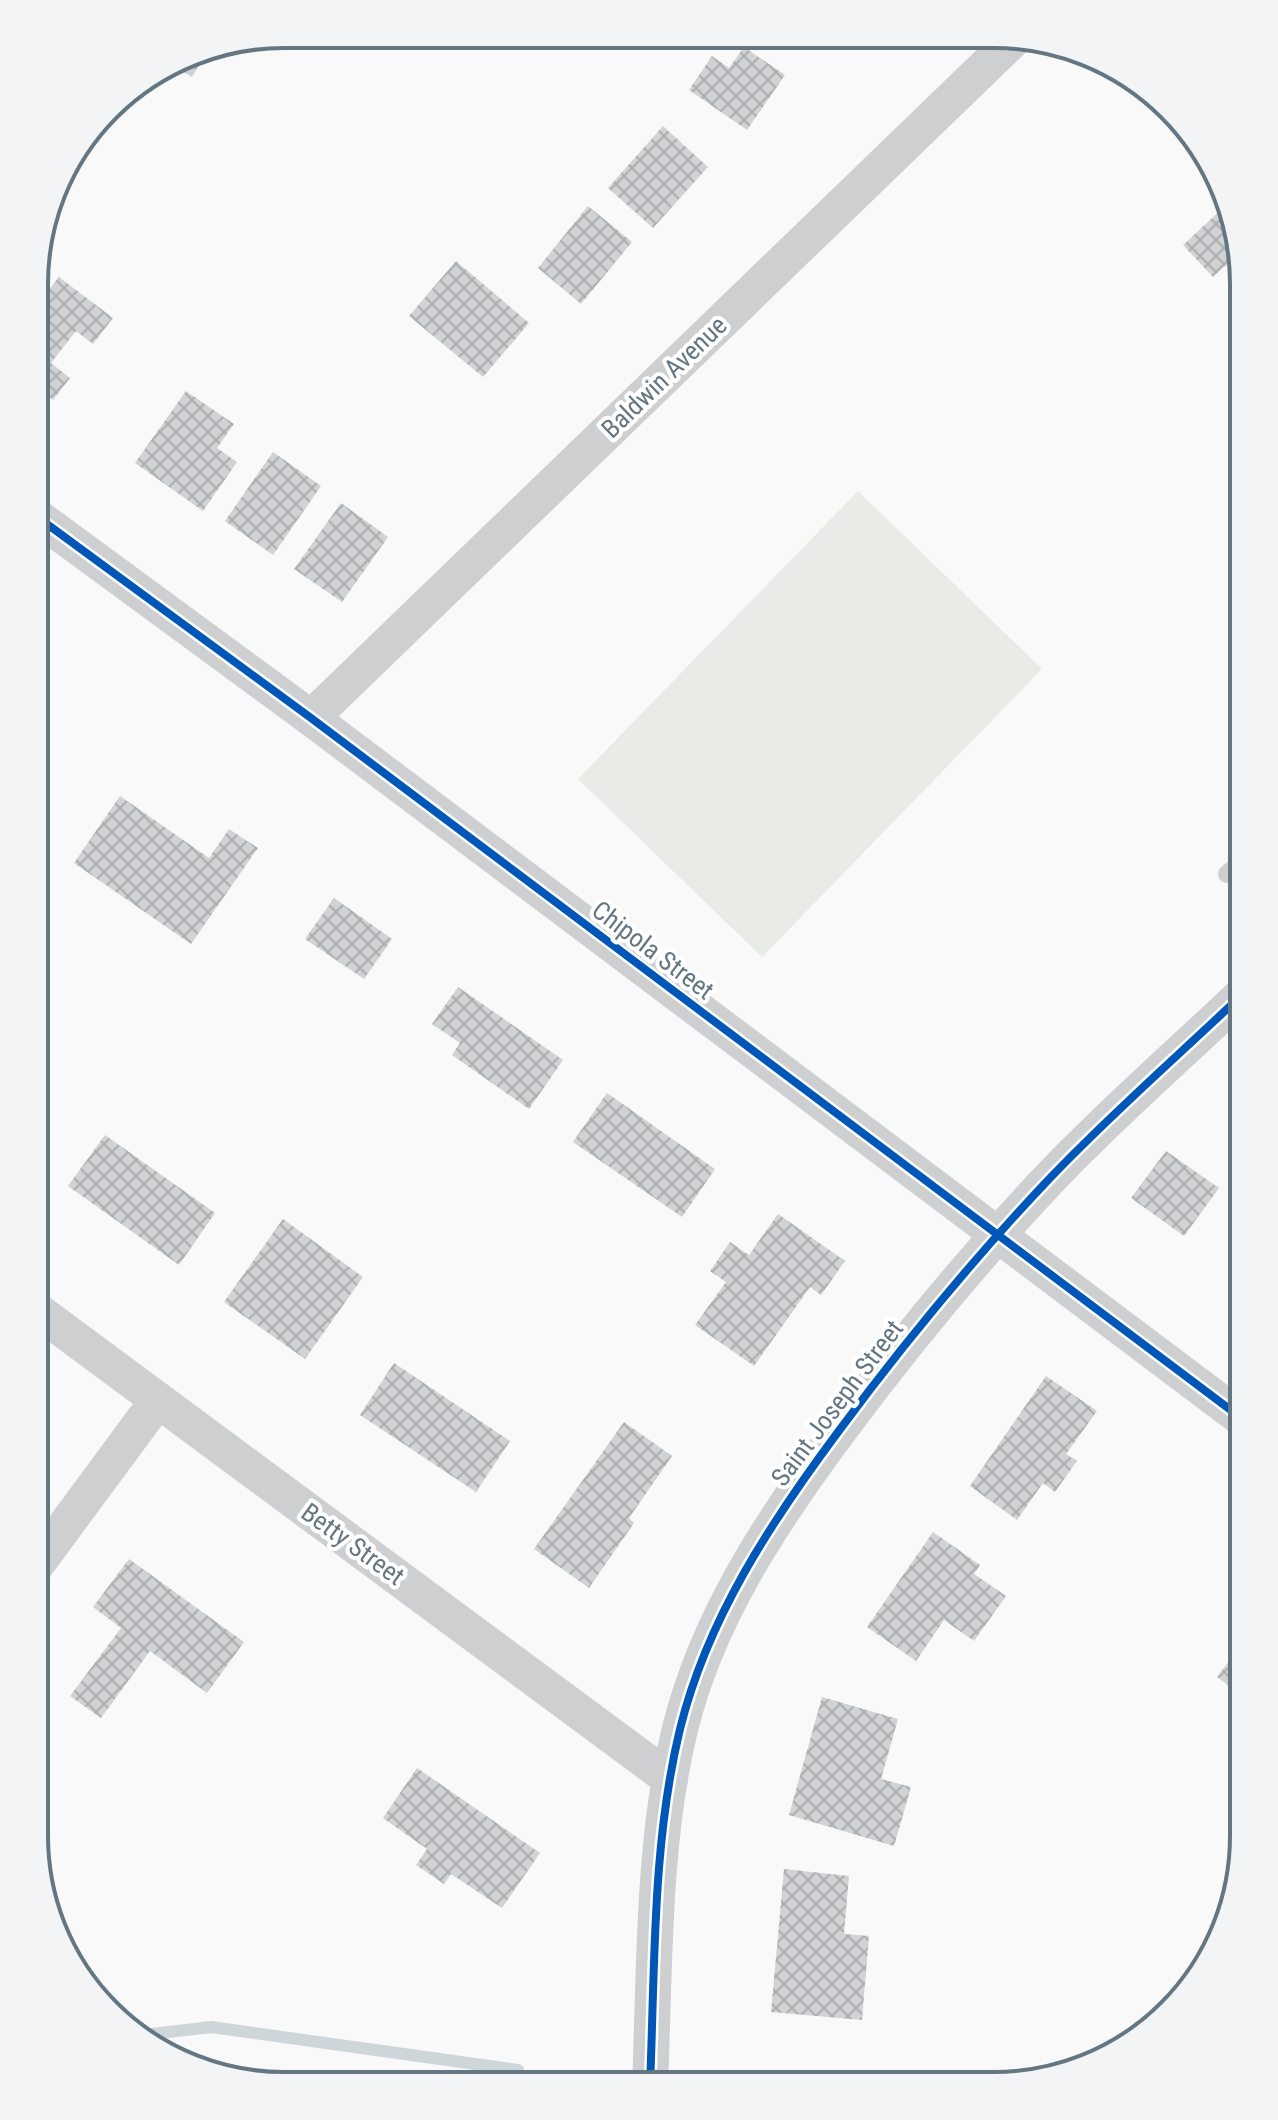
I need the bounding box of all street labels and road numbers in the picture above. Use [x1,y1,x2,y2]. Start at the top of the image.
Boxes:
street label: Baldwin Avenue [595,310,733,444]
street label: Chipola Street [586,895,720,1005]
street label: Saint Joseph Street [765,1314,909,1492]
street label: Betty Street [296,1497,410,1591]

